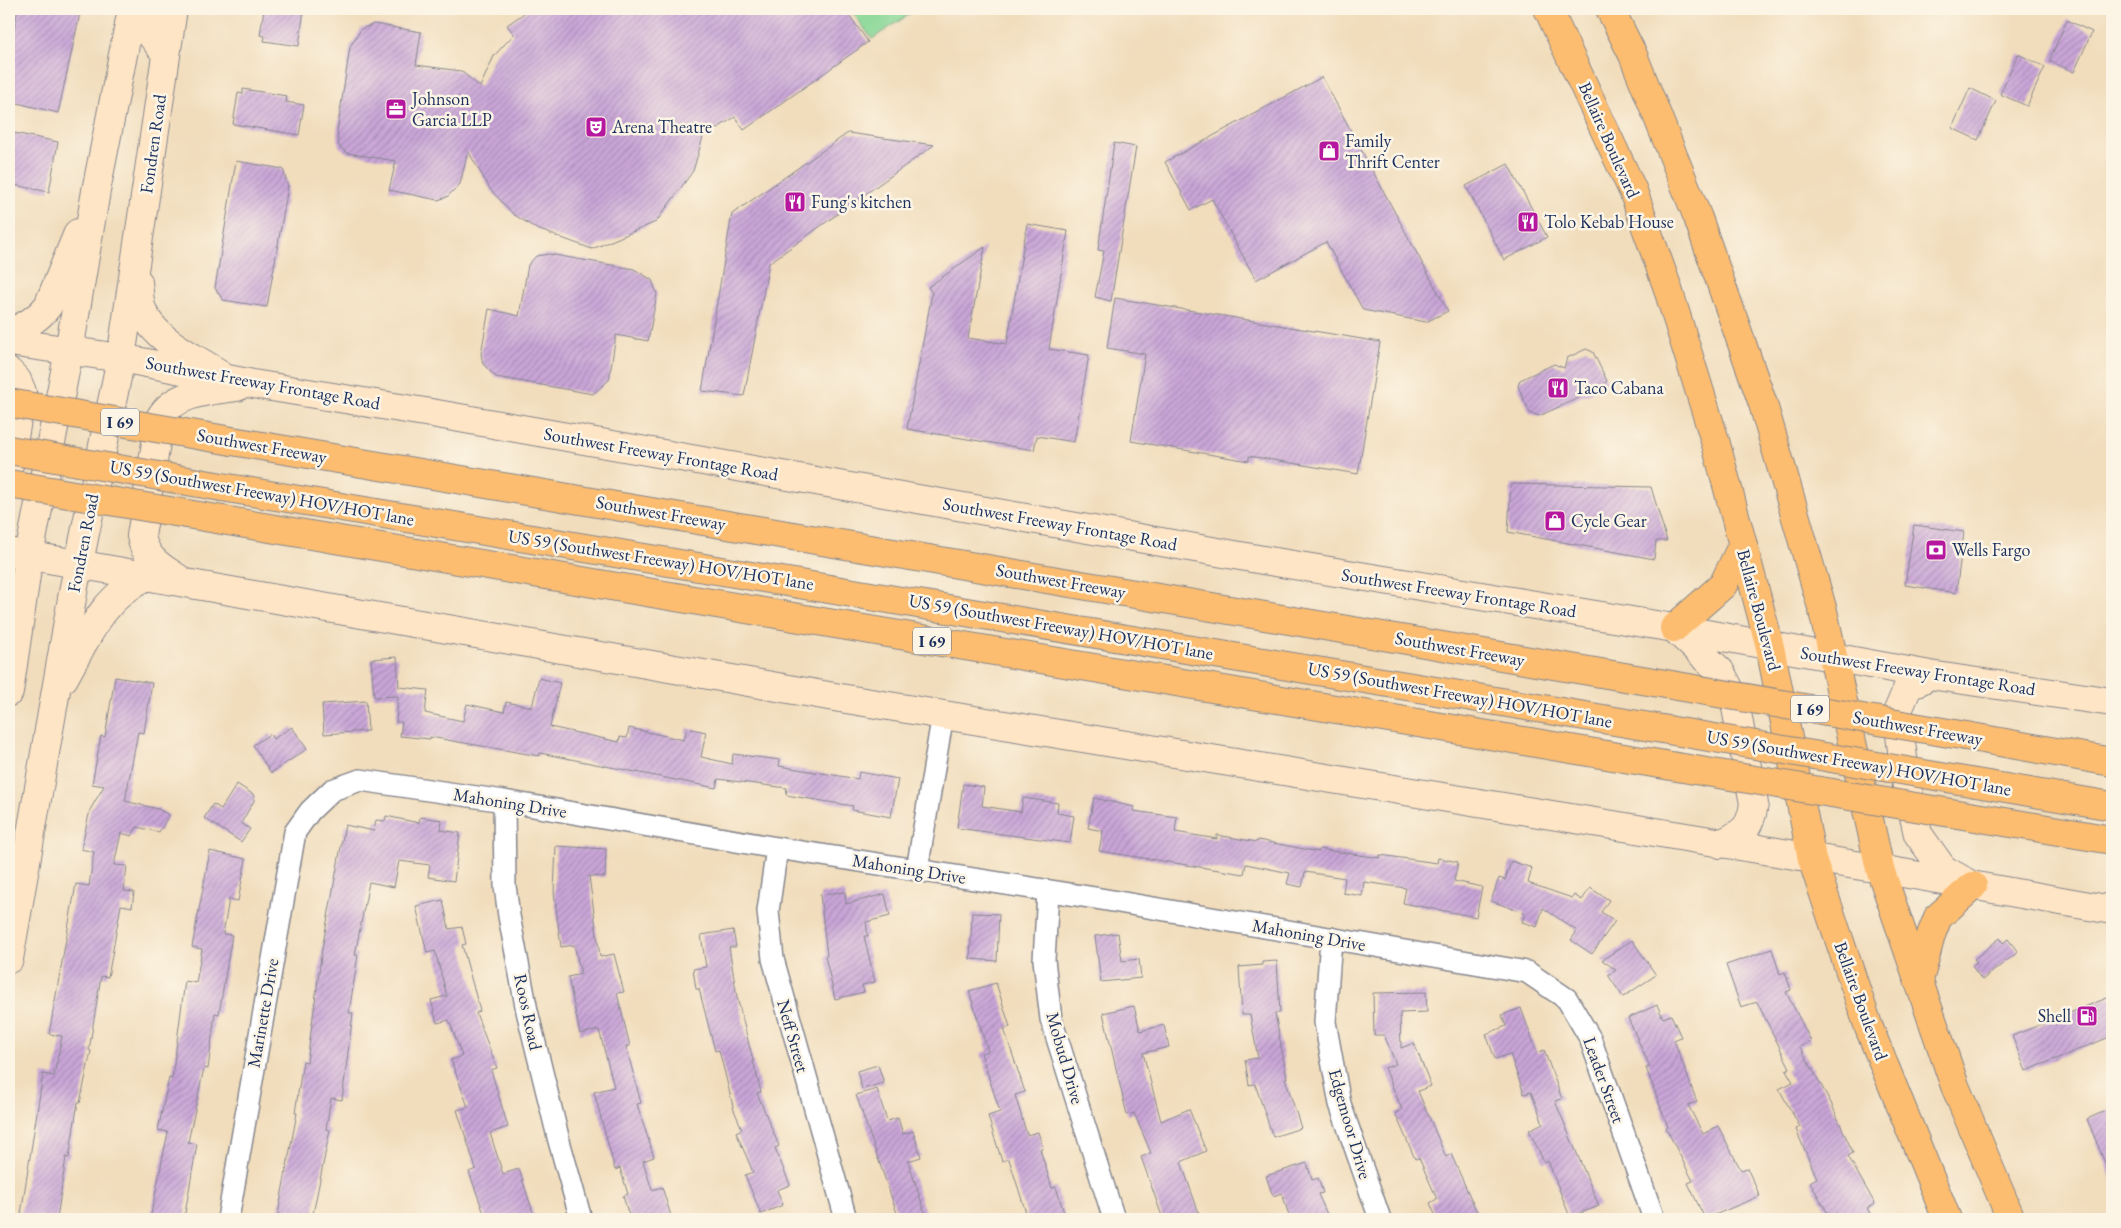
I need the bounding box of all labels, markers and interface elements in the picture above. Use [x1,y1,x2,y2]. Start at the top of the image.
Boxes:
street label: Bellaire Boulevard [1574,78,1646,202]
place label: Johnson Garcia LLP [410,87,492,131]
street label: Fondren Road [134,92,171,195]
office icon: Johnson Garcia LLP [384,97,408,121]
theatre icon: Arena Theatre [584,115,608,139]
place label: Arena Theatre [611,115,712,138]
place label: Family Thrift Center [1345,129,1440,173]
shop icon: Family Thrift Center [1317,139,1341,163]
restaurant icon: Fung's kitchen [783,190,807,214]
place label: Fung's kitchen [811,190,912,213]
restaurant icon: Tolo Kebab House [1516,210,1540,234]
place label: Tolo Kebab House [1544,210,1674,233]
street label: Southwest Freeway Frontage Road [144,351,383,415]
restaurant icon: Taco Cabana [1546,376,1570,400]
place label: Taco Cabana [1574,376,1664,399]
road number: I 69 [101,408,139,436]
street label: Southwest Freeway Frontage Road [542,422,781,486]
street label: Southwest Freeway [195,423,329,468]
street label: US 59 (Southwest Freeway) HOV/HOT lane [108,454,416,531]
street label: Southwest Freeway [594,490,728,535]
street label: Fondren Road [62,491,104,594]
street label: Southwest Freeway Frontage Road [941,492,1180,556]
shop icon: Cycle Gear [1543,509,1567,533]
place label: Cycle Gear [1571,509,1647,532]
street label: US 59 (Southwest Freeway) HOV/HOT lane [507,524,815,595]
bank icon: Wells Fargo [1924,538,1948,562]
place label: Wells Fargo [1952,538,2030,561]
street label: Bellaire Boulevard [1732,547,1787,674]
street label: Southwest Freeway [994,558,1128,603]
street label: Southwest Freeway Frontage Road [1340,563,1579,623]
street label: US 59 (Southwest Freeway) HOV/HOT lane [907,588,1215,665]
street label: Southwest Freeway [1393,626,1527,671]
road number: I 69 [913,627,951,654]
street label: Southwest Freeway Frontage Road [1799,641,2038,701]
street label: US 59 (Southwest Freeway) HOV/HOT lane [1306,656,1614,733]
road number: I 69 [1791,696,1829,722]
street label: Southwest Freeway [1851,705,1985,750]
street label: US 59 (Southwest Freeway) HOV/HOT lane [1705,724,2013,801]
street label: Mahoning Drive [452,782,568,823]
street label: Mahoning Drive [851,848,967,889]
street label: Mahoning Drive [1251,913,1367,956]
street label: Bellaire Boulevard [1829,938,1894,1064]
street label: Marinette Drive [242,957,283,1069]
street label: Roos Road [509,971,548,1053]
street label: Neff Street [772,997,815,1075]
place label: Shell [2038,1004,2071,1027]
fuel station icon: Shell [2075,1004,2099,1028]
street label: Mobud Drive [1041,1009,1090,1107]
street label: Leader Street [1578,1034,1631,1126]
street label: Edgemoor Drive [1324,1066,1377,1182]

